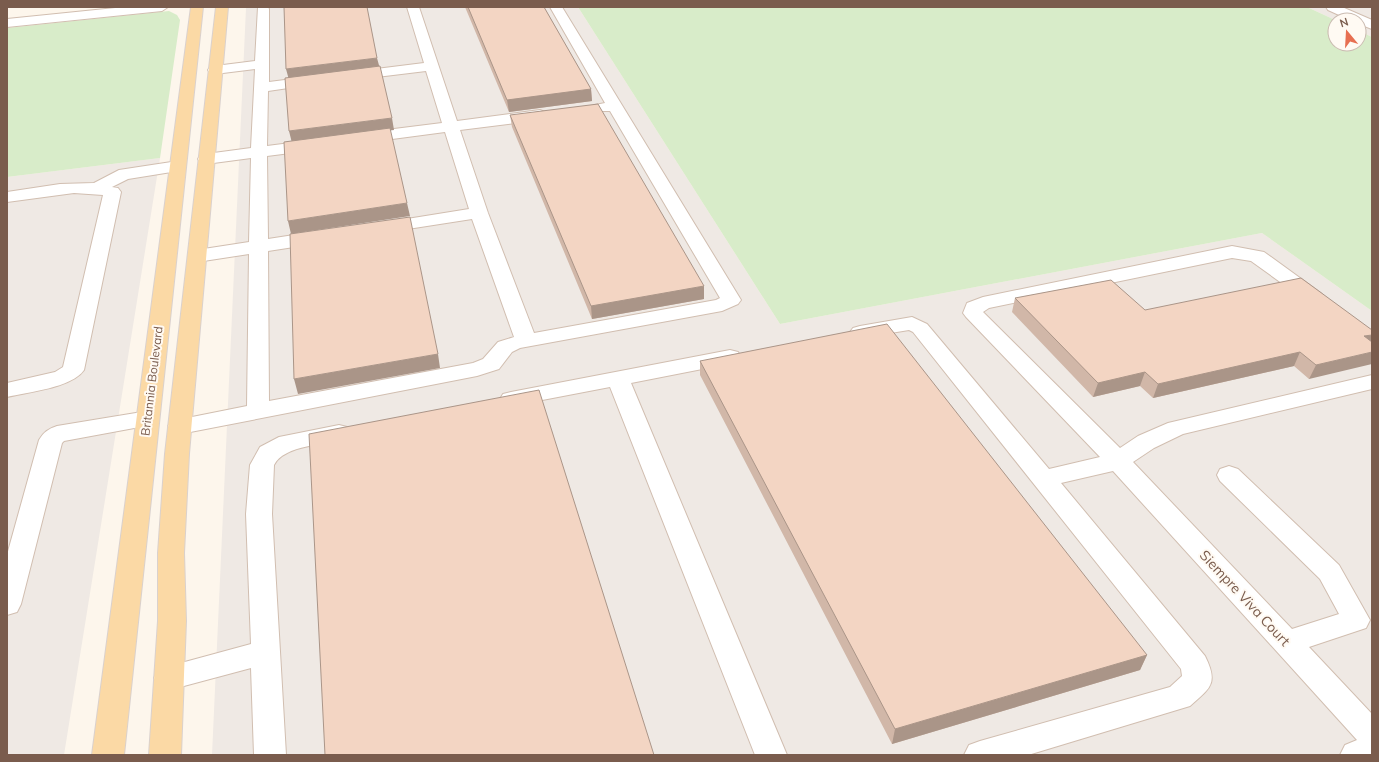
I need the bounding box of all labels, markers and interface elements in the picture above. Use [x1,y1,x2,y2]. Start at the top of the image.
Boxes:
north arrow [1327,12,1367,52]
text: N [1338,15,1350,30]
street label: Britannia Boulevard [137,325,166,437]
street label: Siempre Viva Court [1196,546,1294,650]

